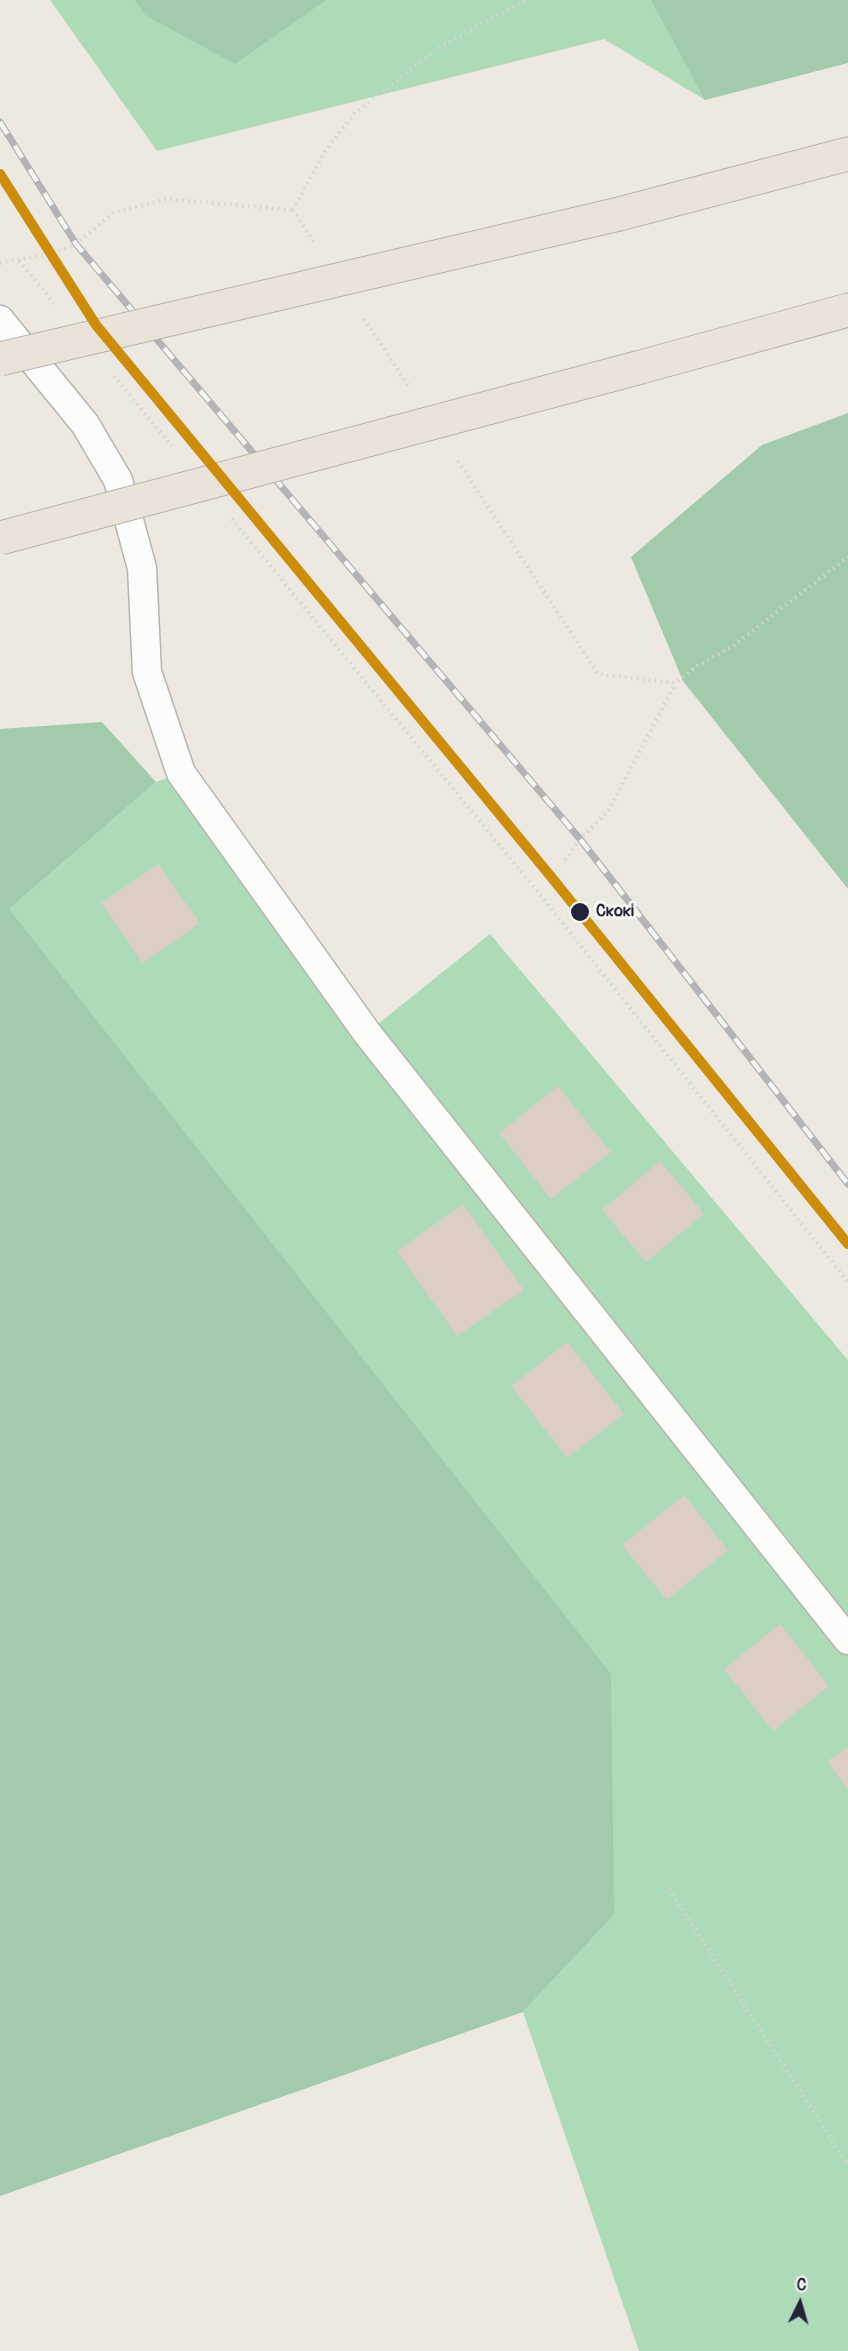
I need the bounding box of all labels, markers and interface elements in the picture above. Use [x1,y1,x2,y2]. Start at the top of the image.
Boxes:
marker: Скокі [569,901,591,923]
place label: Скокі [596,902,634,922]
north arrow [770,2273,830,2333]
text: С [796,2275,807,2295]

